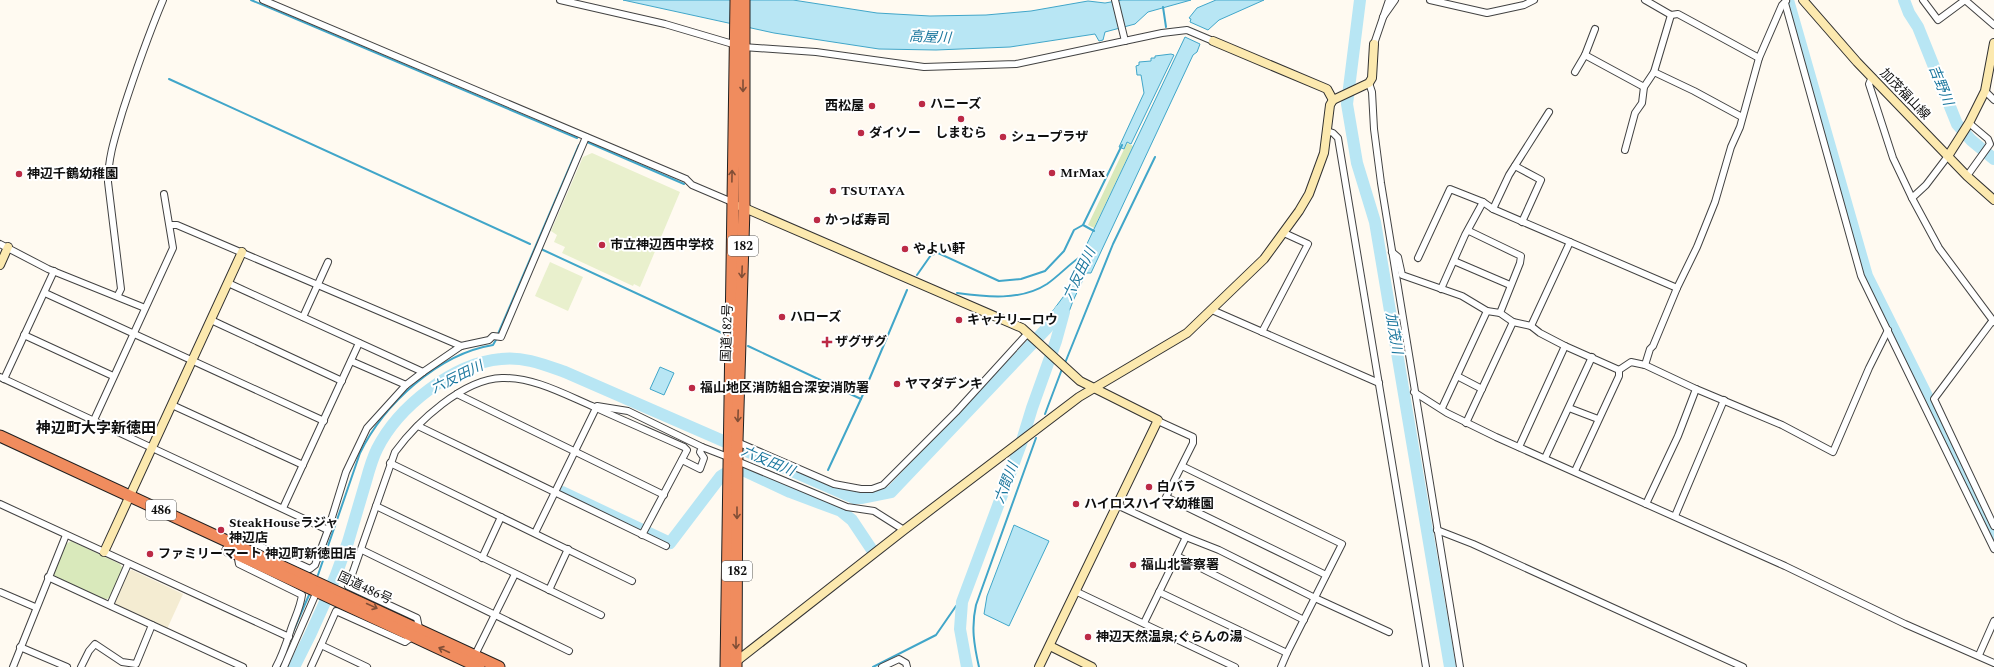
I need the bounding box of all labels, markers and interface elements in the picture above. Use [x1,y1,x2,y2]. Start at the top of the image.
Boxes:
water label: 高屋川 [908,25,954,49]
water label: 吉野川 [1923,62,1959,110]
street label: 加茂福山線 [1875,64,1935,124]
one-way arrow [739,79,747,92]
place label: ハニーズ [930,94,981,114]
place label: 西松屋 [825,96,864,116]
marker: ハニーズ [917,99,927,109]
marker: 西松屋 [867,101,877,111]
marker: しまむら [956,114,966,124]
place label: ダイソー [869,123,921,143]
place label: しまむら [935,123,987,143]
place label: シュープラザ [1011,127,1088,147]
marker: ダイソー [856,128,866,138]
marker: シュープラザ [998,132,1008,142]
place label: MrMax [1060,163,1105,183]
place label: 神辺千鶴幼稚園 [27,164,118,184]
marker: MrMax [1047,168,1057,178]
marker: 神辺千鶴幼稚園 [14,169,24,179]
one-way arrow [728,170,736,183]
place label: TSUTAYA [841,181,905,201]
marker: TSUTAYA [828,186,838,196]
place label: かっぱ寿司 [825,210,890,230]
marker: かっぱ寿司 [812,215,822,225]
place label: 市立神辺西中学校 [610,235,714,255]
road number: 182 [728,236,758,256]
place label: やよい軒 [913,239,965,259]
marker: 市立神辺西中学校 [597,240,607,250]
water label: 六反田川 [1057,242,1102,304]
marker: やよい軒 [900,244,910,254]
one-way arrow [739,265,746,278]
street label: 国道182号 [716,303,738,363]
place label: ハローズ [790,307,841,327]
place label: キャナリーロウ [967,310,1058,330]
water label: 加茂川 [1380,310,1408,357]
marker: ハローズ [777,312,787,322]
marker: キャナリーロウ [954,315,964,325]
place label: ザグザグ [835,332,887,352]
marker: ザグザグ [822,337,832,347]
water label: 六反田川 [427,354,489,399]
place label: ヤマダデンキ [905,374,983,394]
place label: 福山地区消防組合深安消防署 [700,378,869,398]
marker: ヤマダデンキ [892,379,902,389]
marker: 福山地区消防組合深安消防署 [687,383,697,393]
one-way arrow [734,409,742,422]
district label: 神辺町大字新徳田 [35,417,156,440]
water label: 六反田川 [738,440,800,482]
water label: 六間川 [989,458,1024,506]
place label: 白バラ [1157,477,1196,497]
marker: 白バラ [1144,482,1154,492]
place label: ハイロスハイマ幼稚園 [1084,494,1213,514]
marker: ハイロスハイマ幼稚園 [1071,499,1081,509]
road number: 486 [146,500,176,520]
one-way arrow [733,506,741,519]
place label: SteakHouseラジャ 神辺店 [229,513,338,548]
marker: SteakHouseラジャ 神辺店 [216,525,226,535]
place label: ファミリーマート 神辺町新徳田店 [158,544,356,564]
marker: ファミリーマート 神辺町新徳田店 [145,549,155,559]
place label: 福山北警察署 [1141,555,1219,575]
marker: 福山北警察署 [1128,560,1138,570]
road number: 182 [722,561,752,581]
street label: 国道486号 [334,567,396,609]
one-way arrow [365,603,377,610]
place label: 神辺天然温泉;ぐらんの湯 [1096,627,1242,647]
marker: 神辺天然温泉;ぐらんの湯 [1083,632,1093,642]
one-way arrow [732,636,740,649]
one-way arrow [438,646,450,653]

